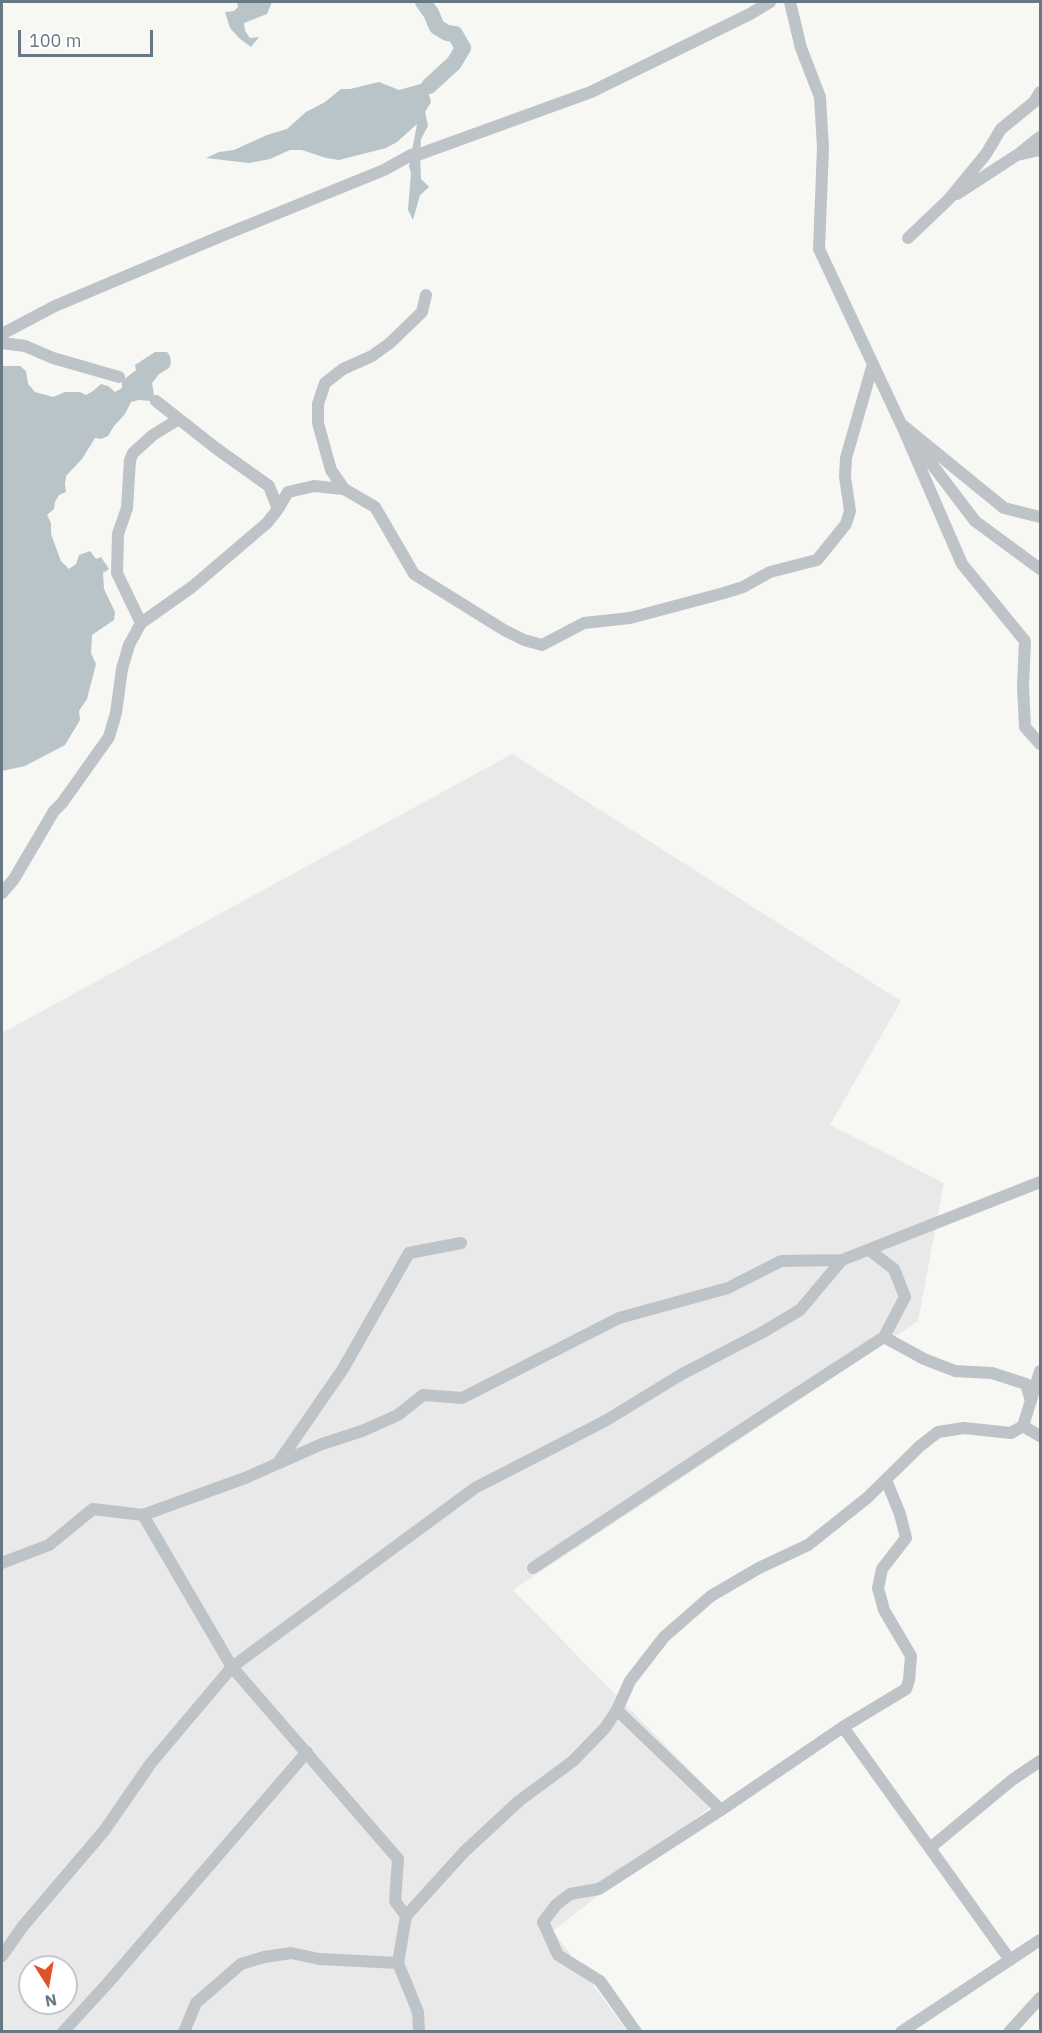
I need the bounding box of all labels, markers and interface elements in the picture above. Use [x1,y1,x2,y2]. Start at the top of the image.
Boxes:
scale bar [21,18,156,56]
text: 100 m [29,29,81,52]
north arrow [18,1955,78,2015]
text: N [43,1990,59,2012]

